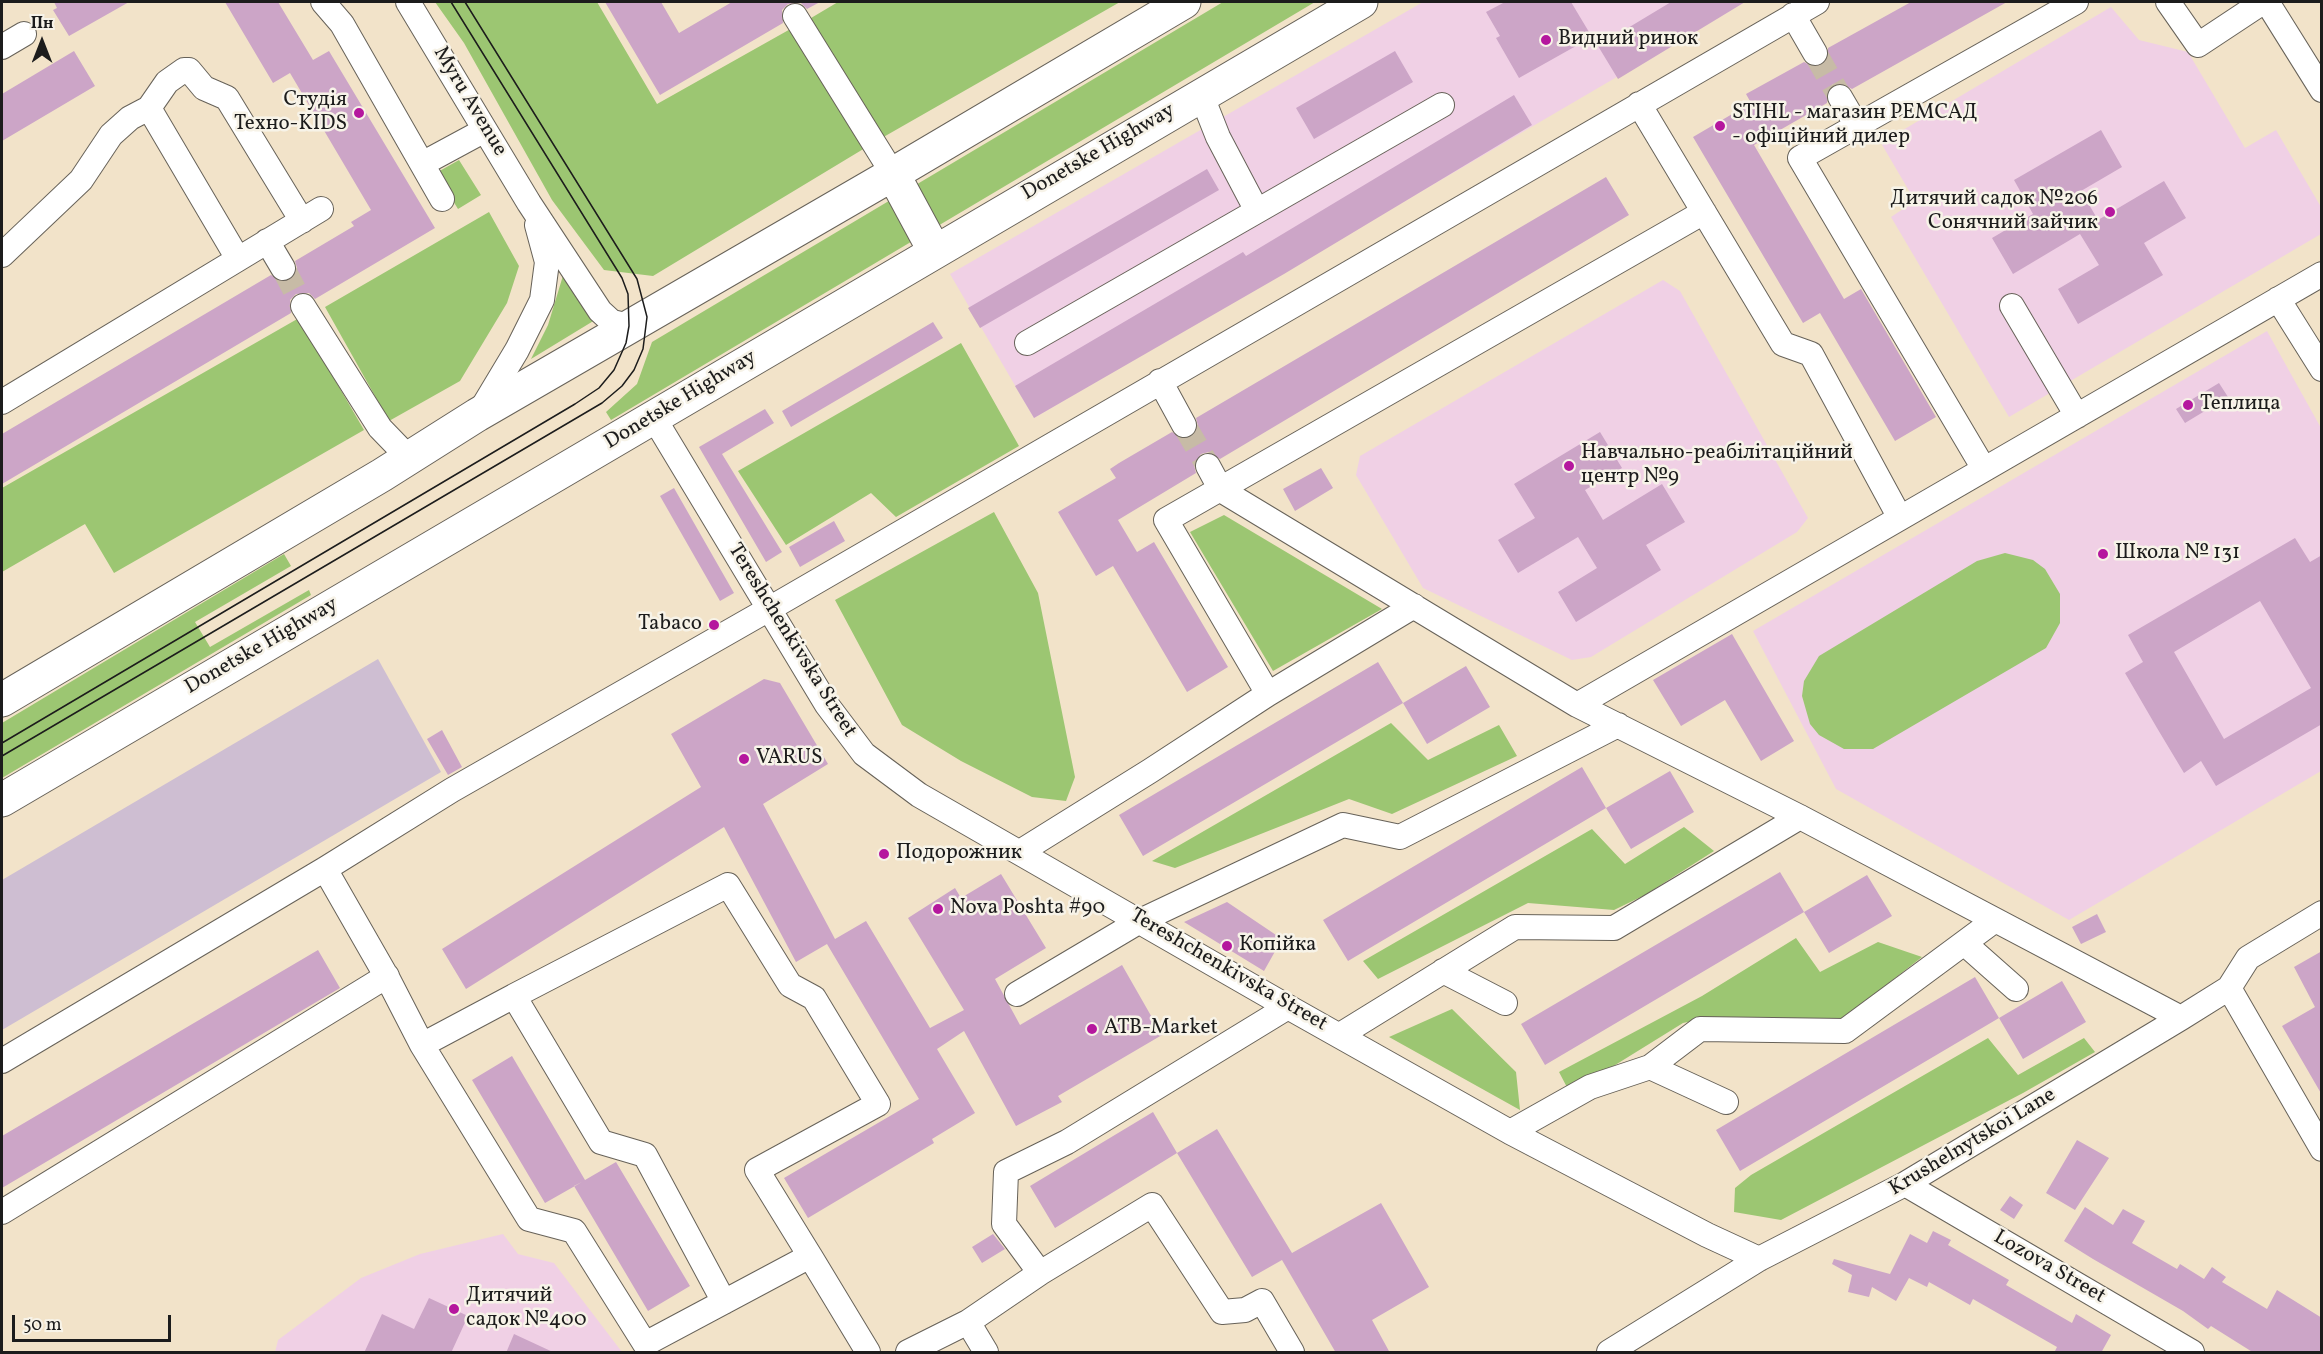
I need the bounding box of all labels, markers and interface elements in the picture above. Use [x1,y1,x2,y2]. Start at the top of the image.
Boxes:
north arrow [12,12,72,72]
text: Пн [31,13,53,35]
place label: Видний ринок [1558,27,1698,53]
marker: Видний ринок [1539,33,1553,47]
street label: Myru Avenue [426,43,512,161]
place label: Студія Техно-KIDS [234,88,347,138]
street label: Donetske Highway [1018,99,1180,207]
place label: STIHL - магазин РЕМСАД - офіційний дилер [1732,101,1978,151]
marker: Студія Техно-KIDS [352,106,366,120]
marker: STIHL - магазин РЕМСАД - офіційний дилер [1713,119,1727,133]
place label: Дитячий садок №206 Сонячний зайчик [1890,187,2098,237]
marker: Дитячий садок №206 Сонячний зайчик [2103,205,2117,219]
street label: Donetske Highway [601,346,761,456]
place label: Теплица [2200,392,2281,418]
marker: Теплица [2181,398,2195,412]
place label: Навчально-реабілітаційний центр №9 [1581,441,1853,491]
marker: Навчально-реабілітаційний центр №9 [1562,459,1576,473]
street label: Tereshchenkivska Street [721,539,861,743]
place label: Школа № 131 [2115,541,2240,567]
marker: Школа № 131 [2096,547,2110,561]
street label: Donetske Highway [181,593,343,701]
place label: Tabaco [638,612,702,638]
marker: Tabaco [707,618,721,632]
place label: VARUS [756,746,822,772]
marker: VARUS [737,752,751,766]
place label: Подорожник [896,841,1022,867]
marker: Подорожник [877,847,891,861]
place label: Nova Poshta #90 [950,896,1105,922]
marker: Nova Poshta #90 [931,902,945,916]
street label: Tereshchenkivska Street [1125,904,1331,1038]
place label: Копійка [1239,933,1317,959]
marker: Копійка [1220,939,1234,953]
place label: ATB-Market [1104,1016,1218,1042]
marker: ATB-Market [1085,1022,1099,1036]
street label: Krushelnytskoi Lane [1885,1083,2061,1203]
street label: Lozova Street [1988,1226,2110,1310]
place label: Дитячий садок №400 [466,1284,587,1334]
marker: Дитячий садок №400 [447,1302,461,1316]
scale bar [15,1303,174,1341]
text: 50 m [23,1313,62,1338]

